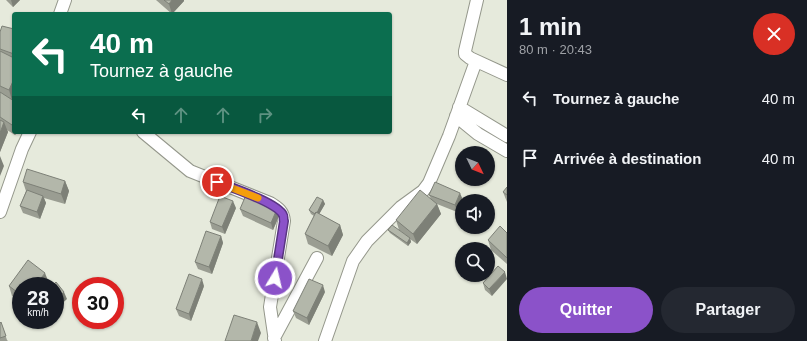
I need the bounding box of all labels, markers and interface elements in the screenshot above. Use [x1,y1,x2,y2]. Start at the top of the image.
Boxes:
text: 1 min [519,13,582,40]
button: close [753,13,795,55]
icon: left [24,28,76,80]
text: 40 m [90,28,154,59]
text: 80 m · 20:43 [519,42,592,57]
text: Tournez à gauche [90,61,233,81]
icon: left [519,87,541,109]
text: Tournez à gauche [553,90,679,107]
text: 40 m [762,90,795,107]
icon: left [128,104,150,126]
icon: ahead [170,104,192,126]
icon: ahead [212,104,234,126]
icon: right [254,104,276,126]
north arrow [455,146,495,186]
map controls [455,146,495,282]
icon: arrive [519,147,541,169]
text: Arrivée à destination [553,150,701,167]
text: 40 m [762,150,795,167]
pin [200,165,234,199]
icon: arrive [206,171,228,193]
button: sound [455,194,495,234]
button: search [455,242,495,282]
position arrow [254,257,296,299]
speed limit sign: 30 [72,277,124,329]
text: 28 [27,287,49,309]
button: Quitter [519,287,653,333]
button: Partager [661,287,795,333]
text: km/h [27,307,49,318]

